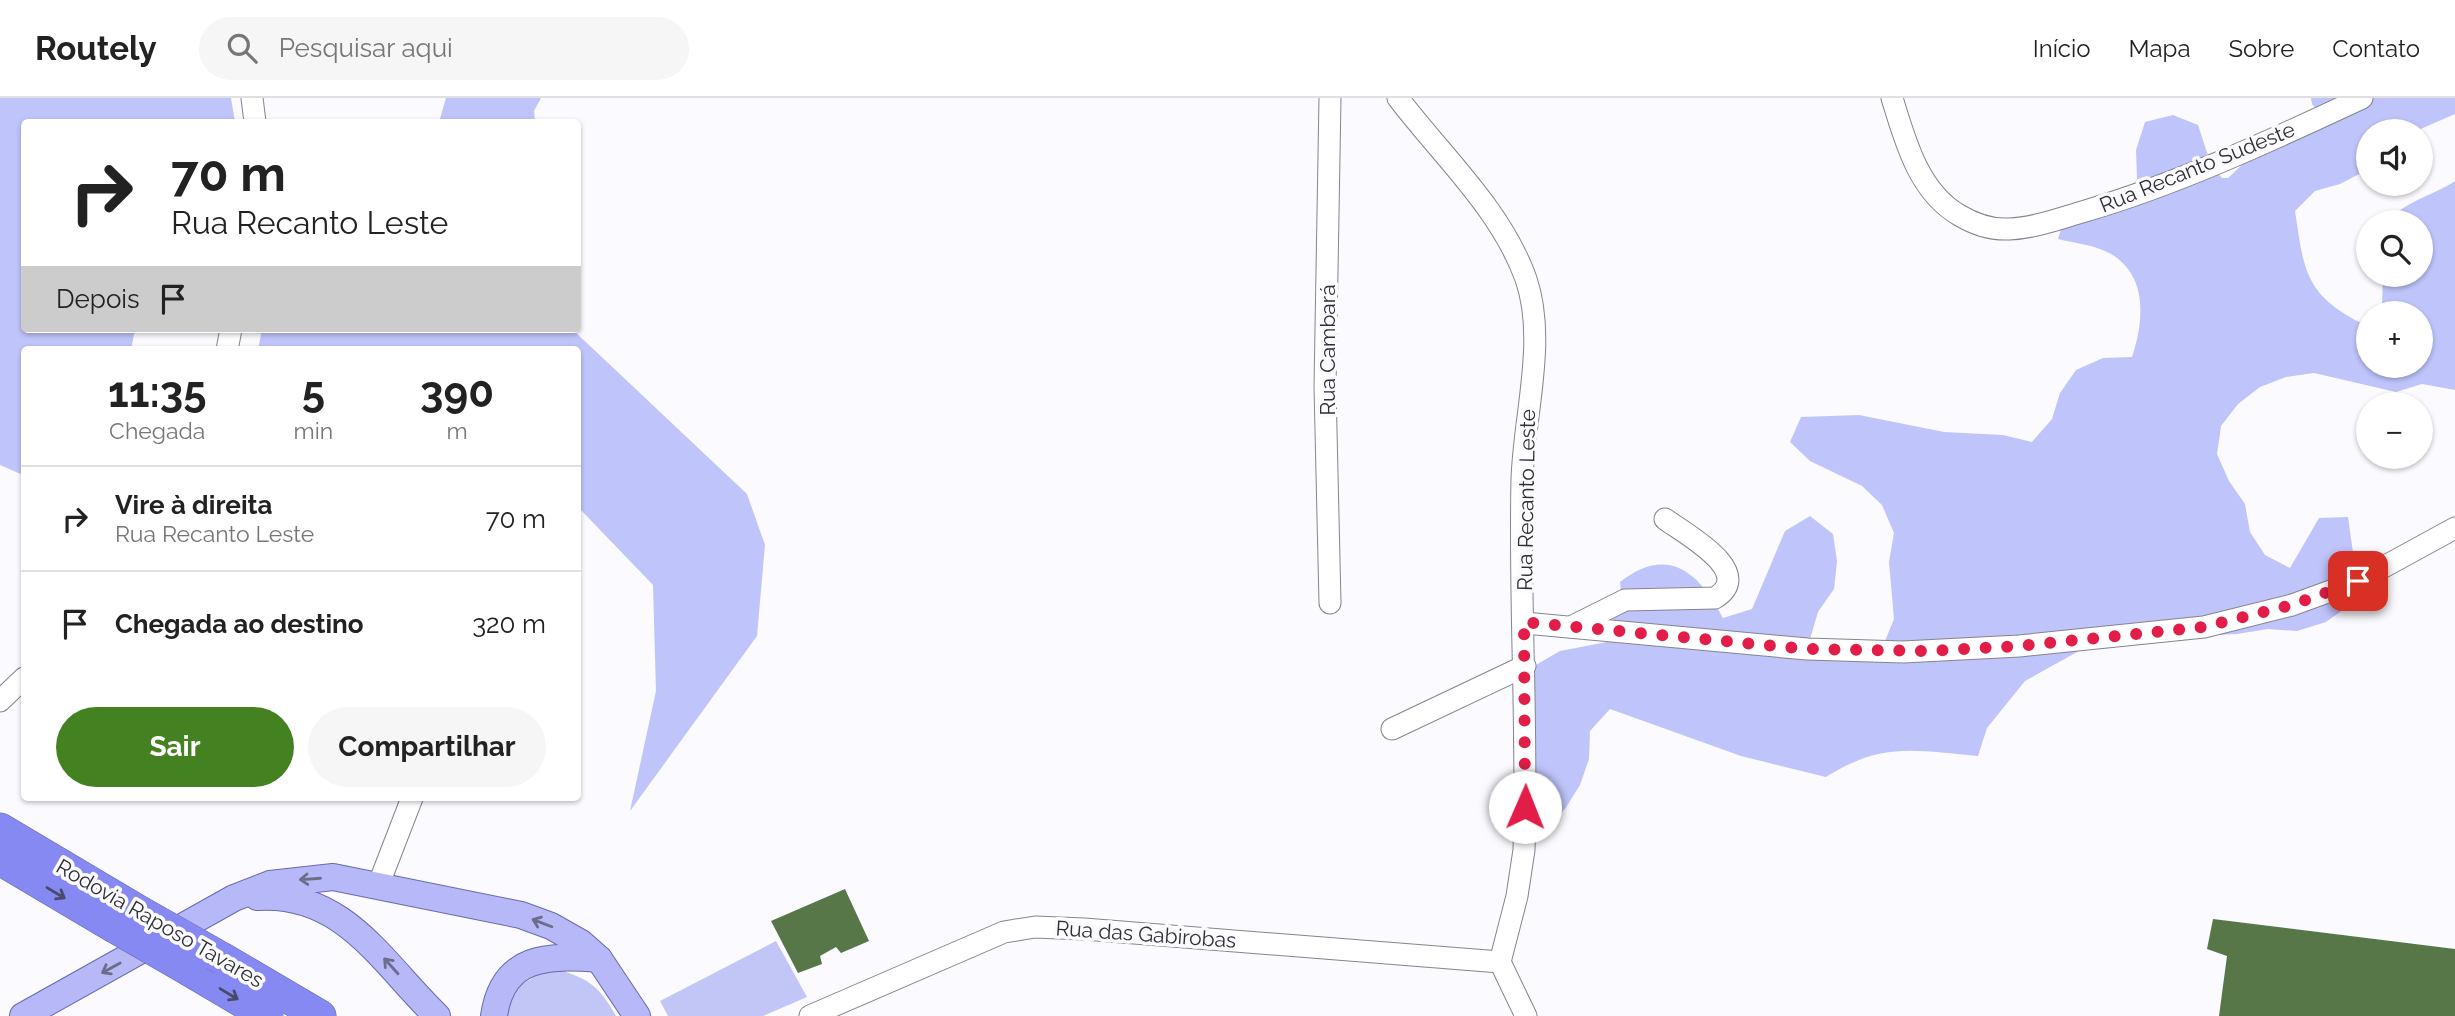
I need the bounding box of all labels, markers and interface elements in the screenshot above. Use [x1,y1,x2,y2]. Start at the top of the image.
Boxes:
search box [199,17,689,80]
text: Routely [35,29,157,68]
icon: search [223,29,261,67]
text: Pesquisar aqui [279,33,453,63]
text: Início [2033,34,2091,63]
text: Mapa [2129,34,2190,63]
text: Sobre [2228,34,2294,63]
text: Contato [2332,34,2420,63]
street label: Rua Recanto Sudeste [2096,116,2298,218]
map controls [2356,119,2433,469]
button: sound [2356,119,2433,196]
text: 70 m [171,145,286,202]
icon: right [56,147,147,238]
text: Rua Recanto Leste [171,204,448,241]
button: search [2356,210,2433,287]
icon: arrive [154,280,192,318]
text: Depois [56,284,140,314]
street label: Rua Cambará [1315,284,1340,416]
button: + [2356,301,2433,378]
text: 11:35 [108,368,207,417]
text: 5 [302,368,325,417]
text: 390 [420,368,494,417]
button: − [2356,392,2433,469]
street label: Rua Recanto Leste [1512,409,1540,591]
text: Chegada [109,417,205,444]
text: min [294,417,333,444]
text: m [446,417,468,444]
text: Vire à direita [115,490,272,520]
icon: right [56,500,94,538]
text: 70 m [486,504,546,534]
text: Rua Recanto Leste [115,520,314,547]
pin [2328,551,2388,611]
icon: arrive [2339,562,2377,600]
icon: arrive [56,605,94,643]
text: Chegada ao destino [115,609,364,639]
text: 320 m [472,609,546,639]
button: Sair [56,707,294,787]
button: Compartilhar [308,707,546,787]
position arrow [1488,770,1562,844]
street label: Rodovia Raposo Tavares [52,853,268,993]
one-way arrow [299,872,322,885]
one-way arrow [46,886,66,900]
one-way arrow [532,915,554,928]
street label: Rua das Gabirobas [1055,915,1237,953]
one-way arrow [383,957,399,975]
one-way arrow [101,961,121,975]
one-way arrow [219,987,239,1001]

